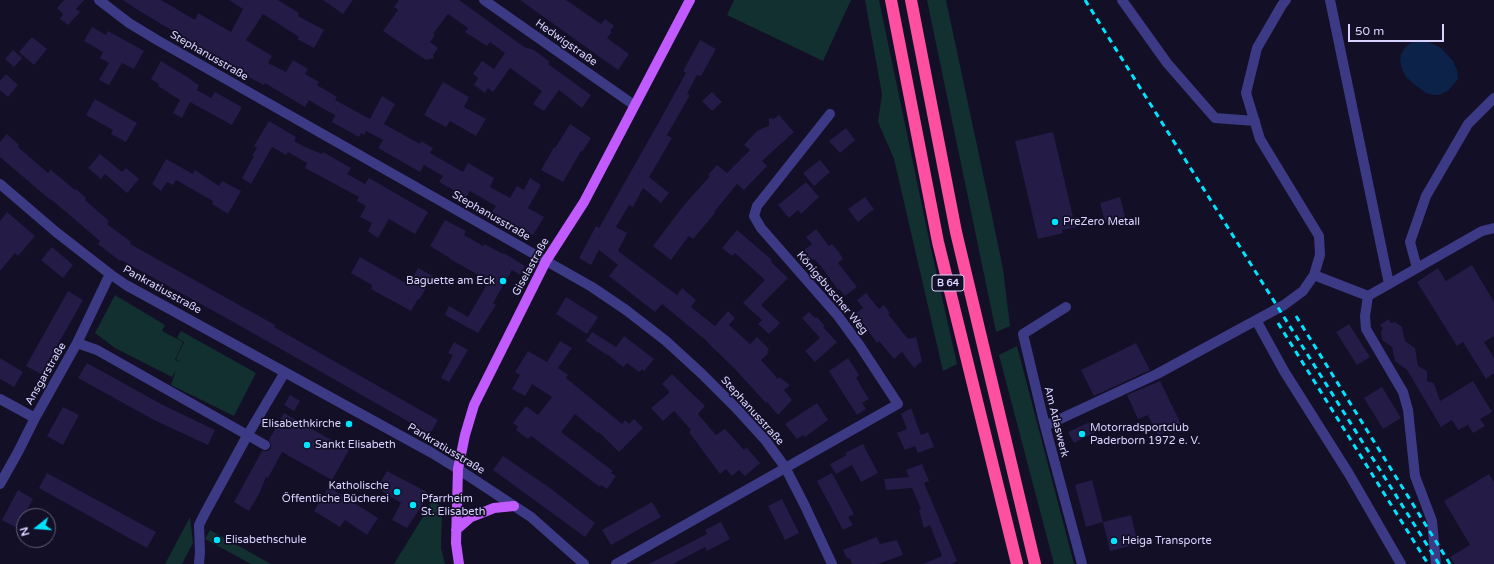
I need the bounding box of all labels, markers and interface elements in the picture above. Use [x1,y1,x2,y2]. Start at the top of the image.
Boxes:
scale bar [1350,16,1446,42]
street label: Hedwigstraße [533,17,599,69]
text: 50 m [1355,24,1384,38]
street label: Stephanusstraße [168,28,250,84]
street label: Stephanusstraße [450,188,532,244]
place label: PreZero Metall [1063,215,1140,229]
marker: PreZero Metall [1050,217,1060,227]
street label: Giselastraße [510,236,552,298]
street label: Königsbuscher Weg [793,249,871,337]
street label: Pankratiusstraße [120,263,204,317]
place label: Baguette am Eck [406,274,495,288]
road number: B 64 [932,275,964,291]
marker: Baguette am Eck [498,276,508,286]
street label: Ansgarstraße [23,340,69,408]
street label: Stephanusstraße [718,374,786,448]
street label: Am Atlaswerk [1041,385,1071,459]
place label: Elisabethkirche [261,417,341,431]
marker: Elisabethkirche [344,419,354,429]
street label: Pankratiusstraße [405,421,487,477]
place label: Motorradsportclub Paderborn 1972 e. V. [1090,421,1200,447]
marker: Motorradsportclub Paderborn 1972 e. V. [1077,429,1087,439]
place label: Sankt Elisabeth [315,438,396,452]
marker: Sankt Elisabeth [302,440,312,450]
place label: Katholische Öffentliche Bücherei [282,479,389,505]
marker: Katholische Öffentliche Bücherei [392,487,402,497]
place label: Pfarrheim St. Elisabeth [421,492,485,518]
marker: Pfarrheim St. Elisabeth [408,500,418,510]
north arrow [16,508,56,548]
text: N [17,525,33,537]
place label: Elisabethschule [225,533,306,547]
place label: Heiga Transporte [1122,534,1212,548]
marker: Elisabethschule [212,535,222,545]
marker: Heiga Transporte [1109,536,1119,546]

